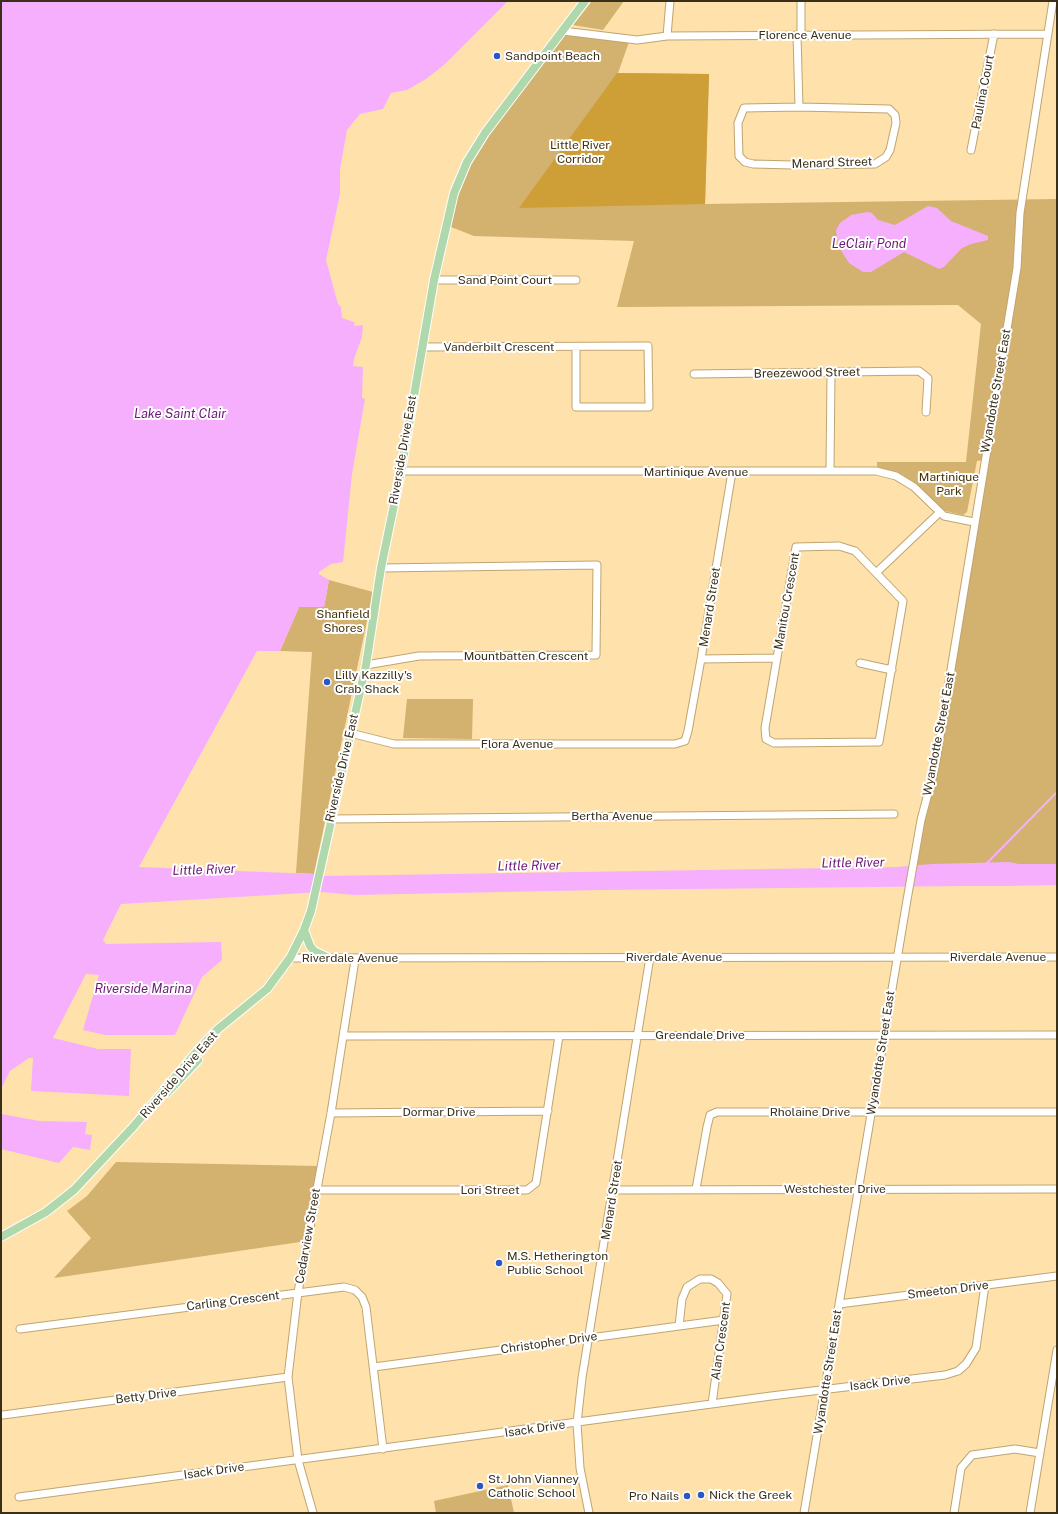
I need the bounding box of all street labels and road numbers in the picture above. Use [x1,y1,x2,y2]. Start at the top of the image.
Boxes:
street label: Florence Avenue [759,28,851,42]
street label: Paulina Court [969,54,997,130]
street label: Menard Street [791,154,873,172]
street label: Sand Point Court [458,273,552,287]
street label: Wyandotte Street East [978,328,1014,454]
street label: Vanderbilt Crescent [443,340,555,354]
street label: Breezewood Street [754,365,860,381]
street label: Riverside Drive East [386,394,420,506]
street label: Martinique Avenue [644,465,748,479]
street label: Manitou Crescent [771,551,803,651]
street label: Menard Street [697,566,723,648]
street label: Mountbatten Crescent [464,649,588,663]
street label: Wyandotte Street East [920,671,958,797]
street label: Riverside Drive East [323,713,361,823]
street label: Flora Avenue [481,737,553,751]
street label: Bertha Avenue [571,809,653,823]
street label: Riverdale Avenue [626,950,722,964]
street label: Riverdale Avenue [950,950,1046,964]
street label: Riverdale Avenue [302,951,398,965]
street label: Wyandotte Street East [864,990,898,1116]
street label: Greendale Drive [655,1028,745,1042]
street label: Riverside Drive East [137,1029,221,1121]
street label: Dormar Drive [402,1105,476,1119]
street label: Rholaine Drive [770,1105,850,1119]
street label: Menard Street [599,1159,625,1241]
street label: Westchester Drive [784,1182,886,1196]
street label: Lori Street [460,1183,520,1197]
street label: Cedarview Street [293,1187,323,1285]
street label: Smeeton Drive [907,1278,989,1302]
street label: Carling Crescent [186,1288,280,1314]
street label: Alan Crescent [708,1301,734,1381]
street label: Wyandotte Street East [811,1309,845,1435]
street label: Christopher Drive [500,1329,598,1357]
street label: Isack Drive [849,1372,911,1394]
street label: Betty Drive [115,1385,177,1407]
street label: Isack Drive [504,1418,566,1440]
street label: Isack Drive [183,1460,245,1482]

